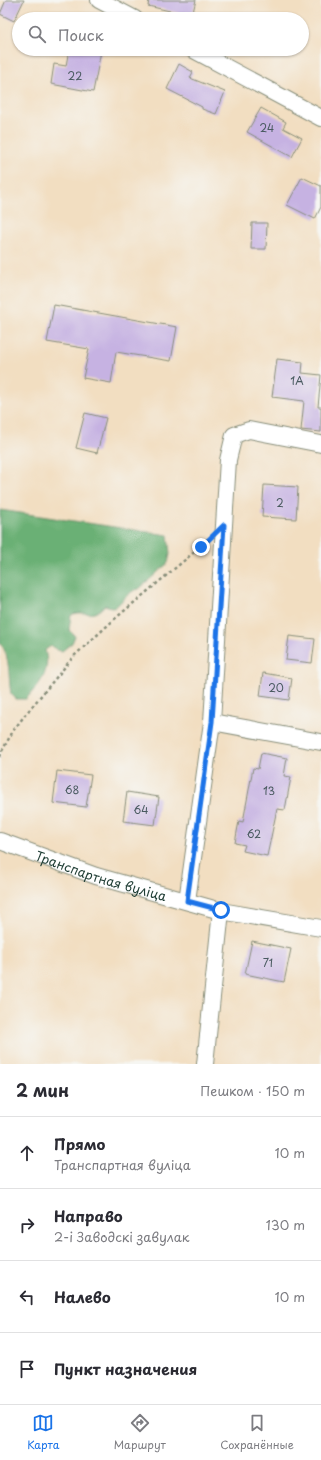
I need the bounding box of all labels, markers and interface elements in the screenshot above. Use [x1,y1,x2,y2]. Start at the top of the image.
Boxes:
search box [12,12,309,56]
icon: search [26,23,48,45]
text: Поиск [58,23,104,46]
house number: 22 [68,67,82,84]
house number: 24 [260,119,274,136]
house number: 1А [290,372,304,389]
house number: 2 [276,494,284,511]
route end [192,538,210,556]
house number: 20 [268,679,284,696]
house number: 68 [65,781,79,798]
house number: 13 [263,782,275,799]
house number: 64 [134,801,148,818]
house number: 62 [247,825,261,842]
street label: Транспартная вуліца [33,845,169,905]
route start [212,901,230,919]
house number: 71 [263,954,273,971]
text: 2 мин [16,1077,69,1103]
text: Пешком · 150 m [200,1081,305,1100]
text: Прямо [54,1132,105,1155]
icon: ahead [16,1142,38,1164]
text: 10 m [275,1143,305,1162]
text: Транспартная вуліца [54,1155,191,1174]
text: Направо [54,1204,123,1227]
icon: right [16,1214,38,1236]
text: 130 m [266,1215,305,1234]
text: 2-і Заводскі завулак [54,1227,189,1246]
text: Налево [54,1285,111,1308]
icon: left [16,1286,38,1308]
text: 10 m [275,1287,305,1306]
text: Пункт назначения [54,1357,197,1380]
icon: arrive [16,1358,38,1380]
tab: Карта [27,1412,59,1453]
tab: Маршрут [114,1412,166,1453]
tab: Сохранённые [220,1412,294,1453]

